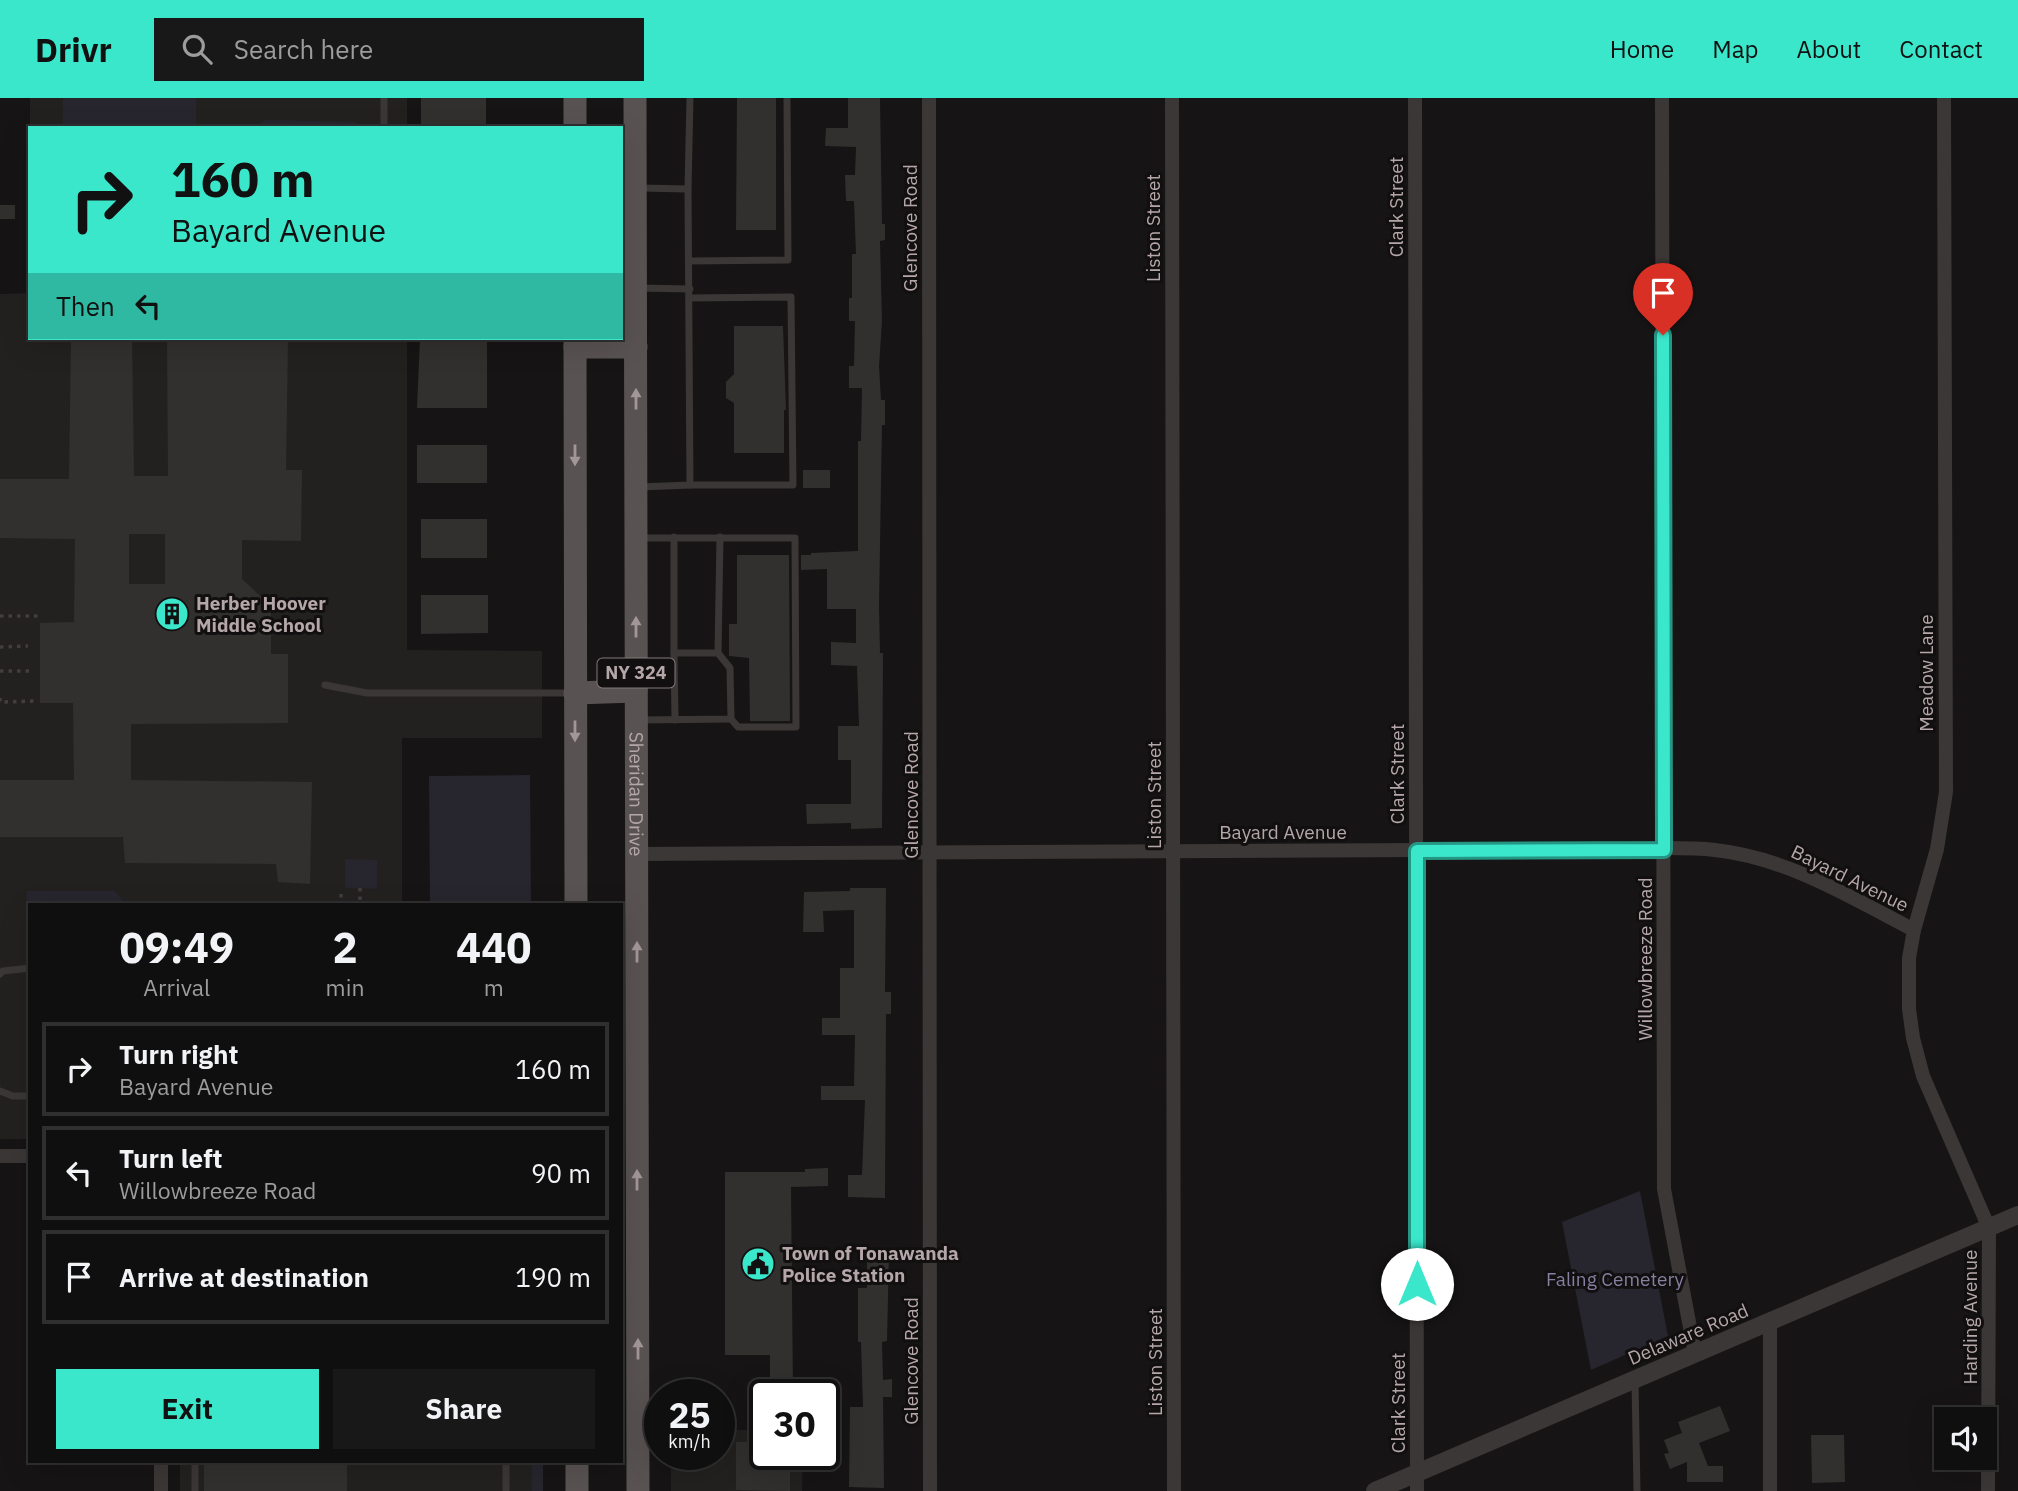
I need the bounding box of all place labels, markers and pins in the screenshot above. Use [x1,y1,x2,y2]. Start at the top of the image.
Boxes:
pin [1633,263,1693,335]
place label: Herber Hoover Middle School [196,591,326,637]
building icon: Herber Hoover Middle School [153,595,191,633]
place label: Town of Tonawanda Police Station [782,1241,959,1287]
public building icon: Town of Tonawanda Police Station [739,1245,777,1283]

